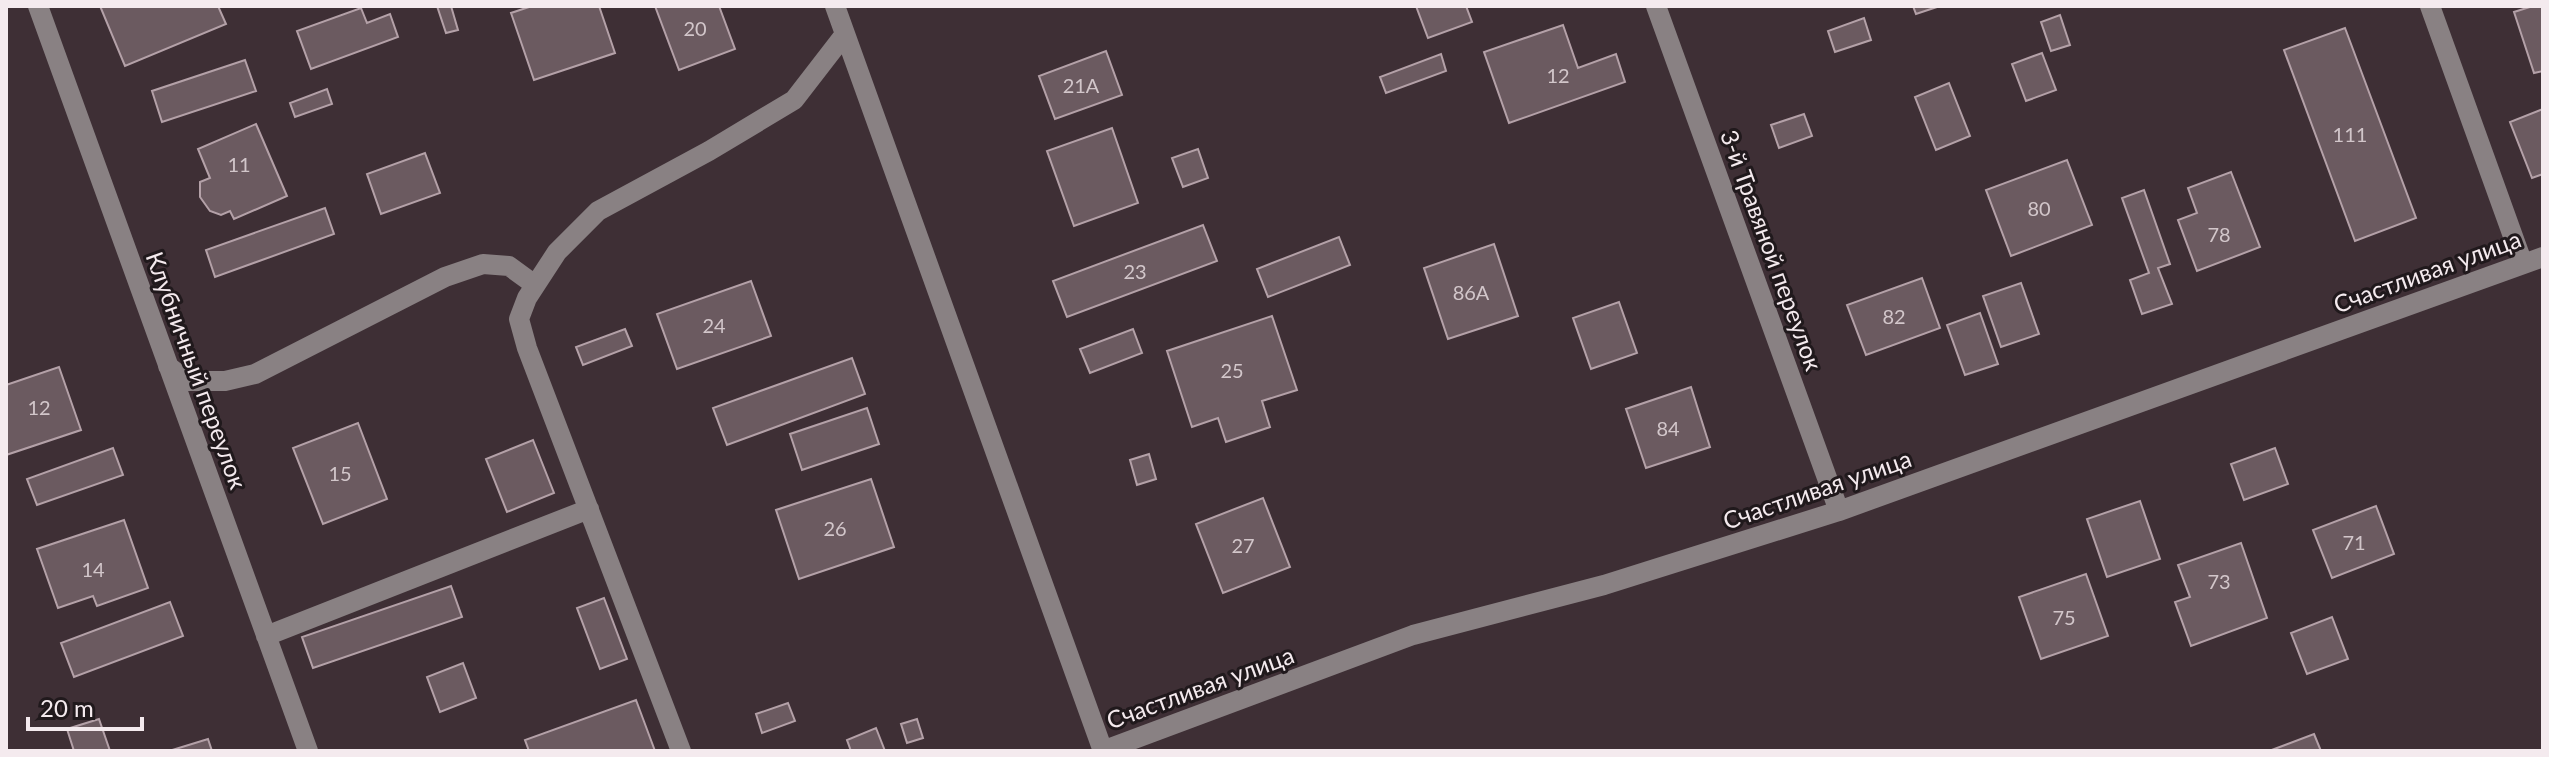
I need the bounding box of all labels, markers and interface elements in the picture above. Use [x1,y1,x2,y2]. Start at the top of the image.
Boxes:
house number: 20 [683,16,707,40]
house number: 12 [1546,63,1570,87]
house number: 21А [1063,73,1100,97]
house number: 111 [2333,122,2367,146]
street label: 3-й Травяной переулок [1715,126,1829,375]
house number: 11 [227,152,251,176]
house number: 80 [2027,196,2051,220]
house number: 78 [2207,222,2231,246]
street label: Счастливая улица [2329,224,2525,318]
street label: Клубничный переулок [141,247,254,493]
house number: 23 [1123,259,1147,283]
house number: 86А [1453,280,1490,304]
house number: 82 [1882,304,1906,328]
house number: 24 [702,313,726,337]
house number: 25 [1220,358,1244,382]
house number: 12 [27,395,51,419]
house number: 84 [1656,416,1680,440]
street label: Счастливая улица [1719,443,1915,535]
house number: 15 [328,461,352,485]
house number: 26 [823,516,847,540]
house number: 71 [2342,530,2366,554]
house number: 27 [1231,533,1255,557]
house number: 14 [81,557,105,581]
house number: 73 [2207,569,2231,593]
house number: 75 [2052,605,2076,629]
street label: Счастливая улица [1102,640,1298,734]
scale bar [28,681,142,731]
text: 20 m [40,693,94,722]

